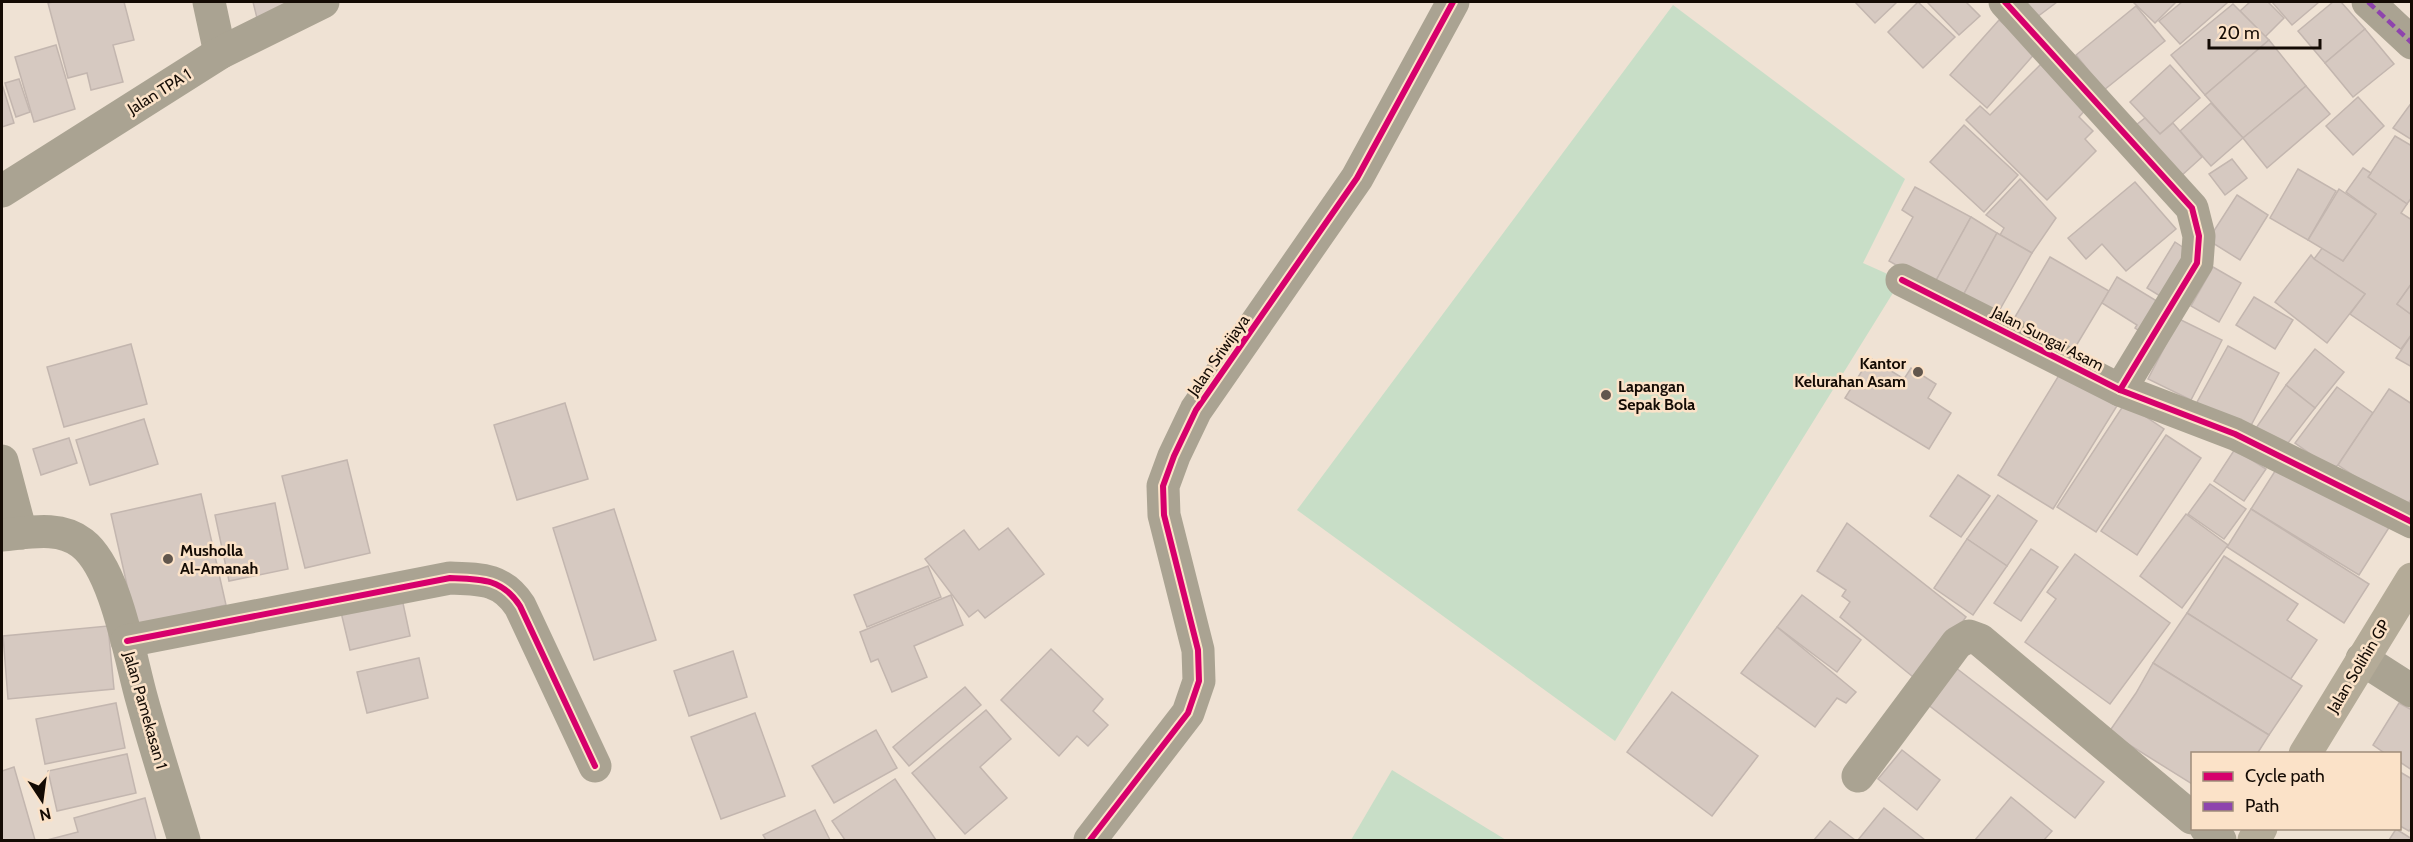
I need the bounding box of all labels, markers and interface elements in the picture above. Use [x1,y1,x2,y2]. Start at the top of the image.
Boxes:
scale bar [2209,12,2320,50]
text: 20 m [2218,22,2260,44]
street label: Jalan TPA 1 [123,64,195,119]
street label: Jalan Sungai Asam [1988,302,2107,375]
street label: Jalan Sriwijaya [1183,311,1254,400]
place label: Kantor Kelurahan Asam [1794,354,1907,391]
marker: Kantor Kelurahan Asam [1911,365,1925,379]
place label: Lapangan Sepak Bola [1618,377,1695,414]
marker: Lapangan Sepak Bola [1599,388,1613,402]
place label: Musholla Al-Amanah [180,541,258,578]
marker: Musholla Al-Amanah [161,552,175,566]
street label: Jalan Solihin GP [2323,616,2394,717]
street label: Jalan Pamekasan 1 [119,648,171,771]
legend [2191,752,2401,830]
text: Cycle path [2245,765,2325,787]
north arrow [12,770,72,830]
text: Path [2245,795,2279,817]
text: N [38,804,53,825]

